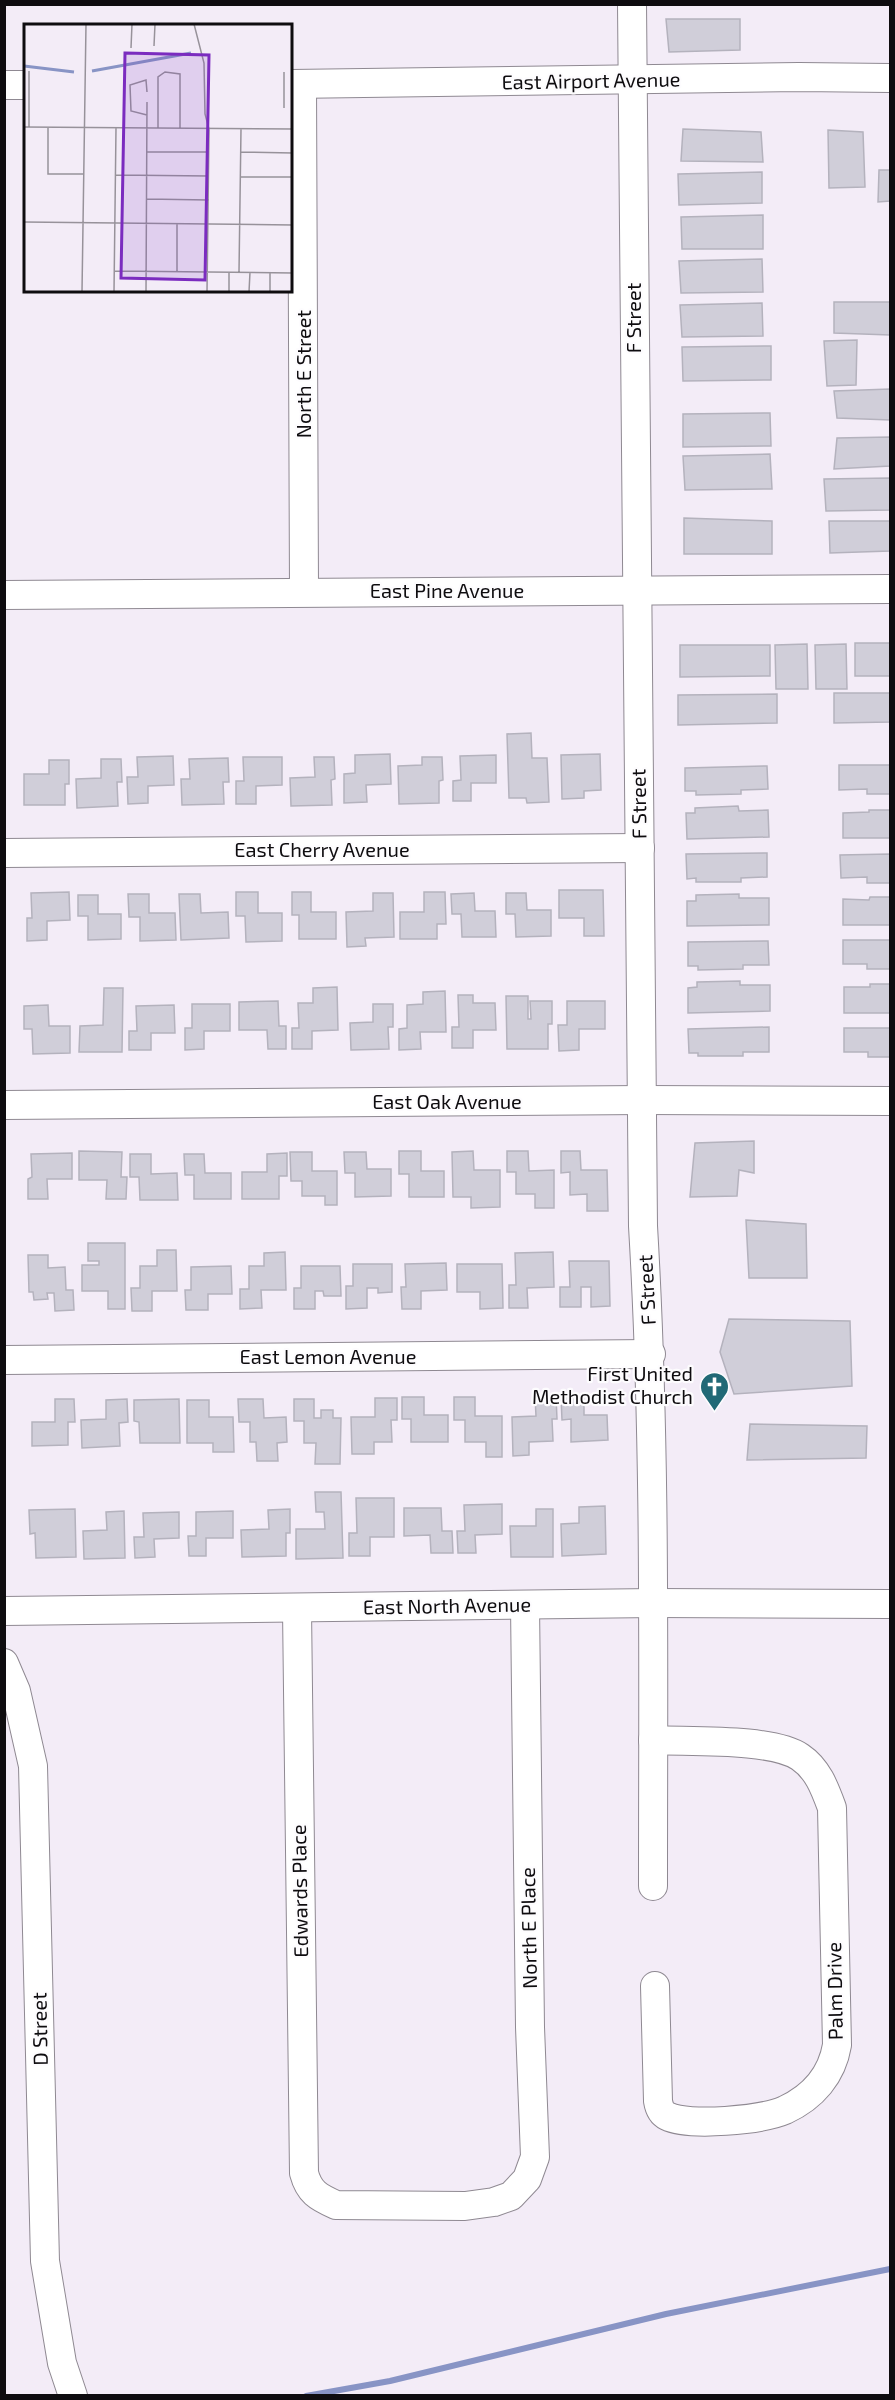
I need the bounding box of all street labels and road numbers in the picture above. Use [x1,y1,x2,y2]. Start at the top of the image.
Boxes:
street label: East Airport Avenue [501,66,681,94]
street label: F Street [621,282,645,353]
street label: North E Street [291,309,315,438]
street label: East Pine Avenue [370,578,524,602]
street label: F Street [625,768,651,839]
street label: East Cherry Avenue [234,837,410,861]
street label: East Oak Avenue [372,1089,522,1113]
street label: F Street [632,1254,660,1326]
street label: East Lemon Avenue [240,1344,416,1368]
street label: East North Avenue [363,1592,531,1618]
street label: Edwards Place [286,1824,312,1958]
street label: North E Place [515,1867,541,1989]
street label: Palm Drive [821,1942,847,2040]
street label: D Street [26,1992,52,2066]

